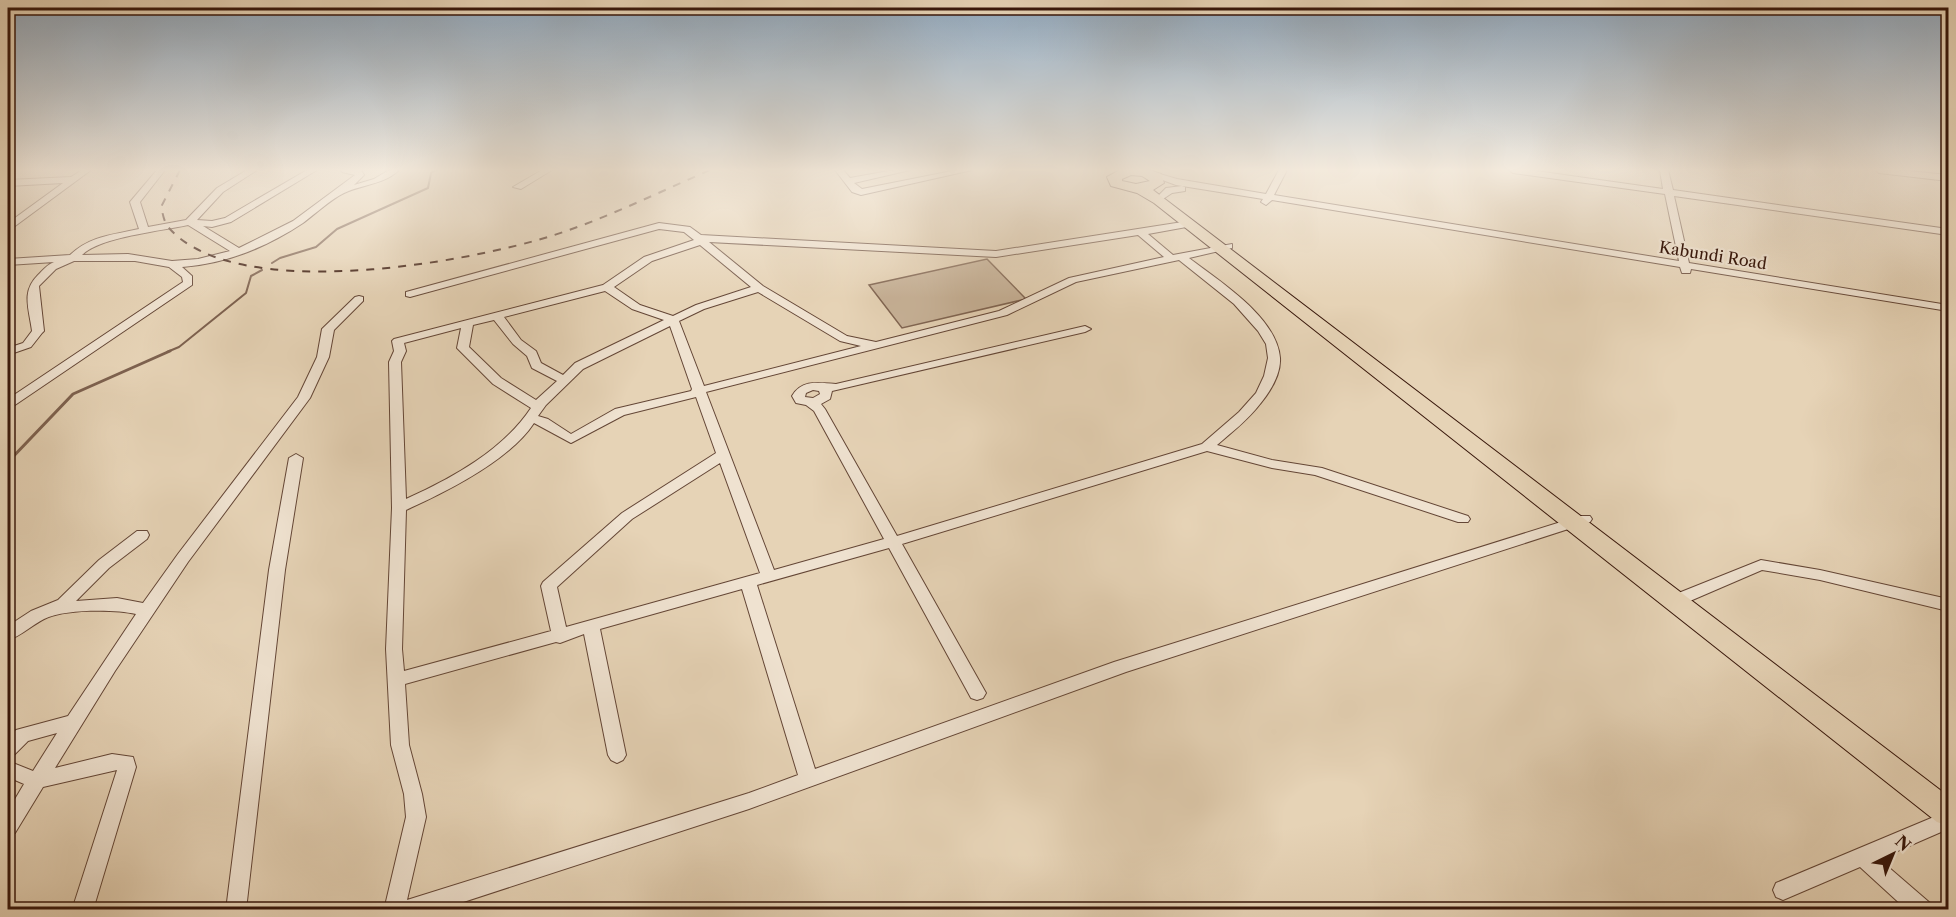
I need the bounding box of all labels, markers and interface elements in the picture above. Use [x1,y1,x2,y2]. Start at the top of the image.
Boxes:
street label: Kabundi Road [1658,237,1769,273]
north arrow [1863,824,1923,884]
text: N [1891,831,1915,855]

